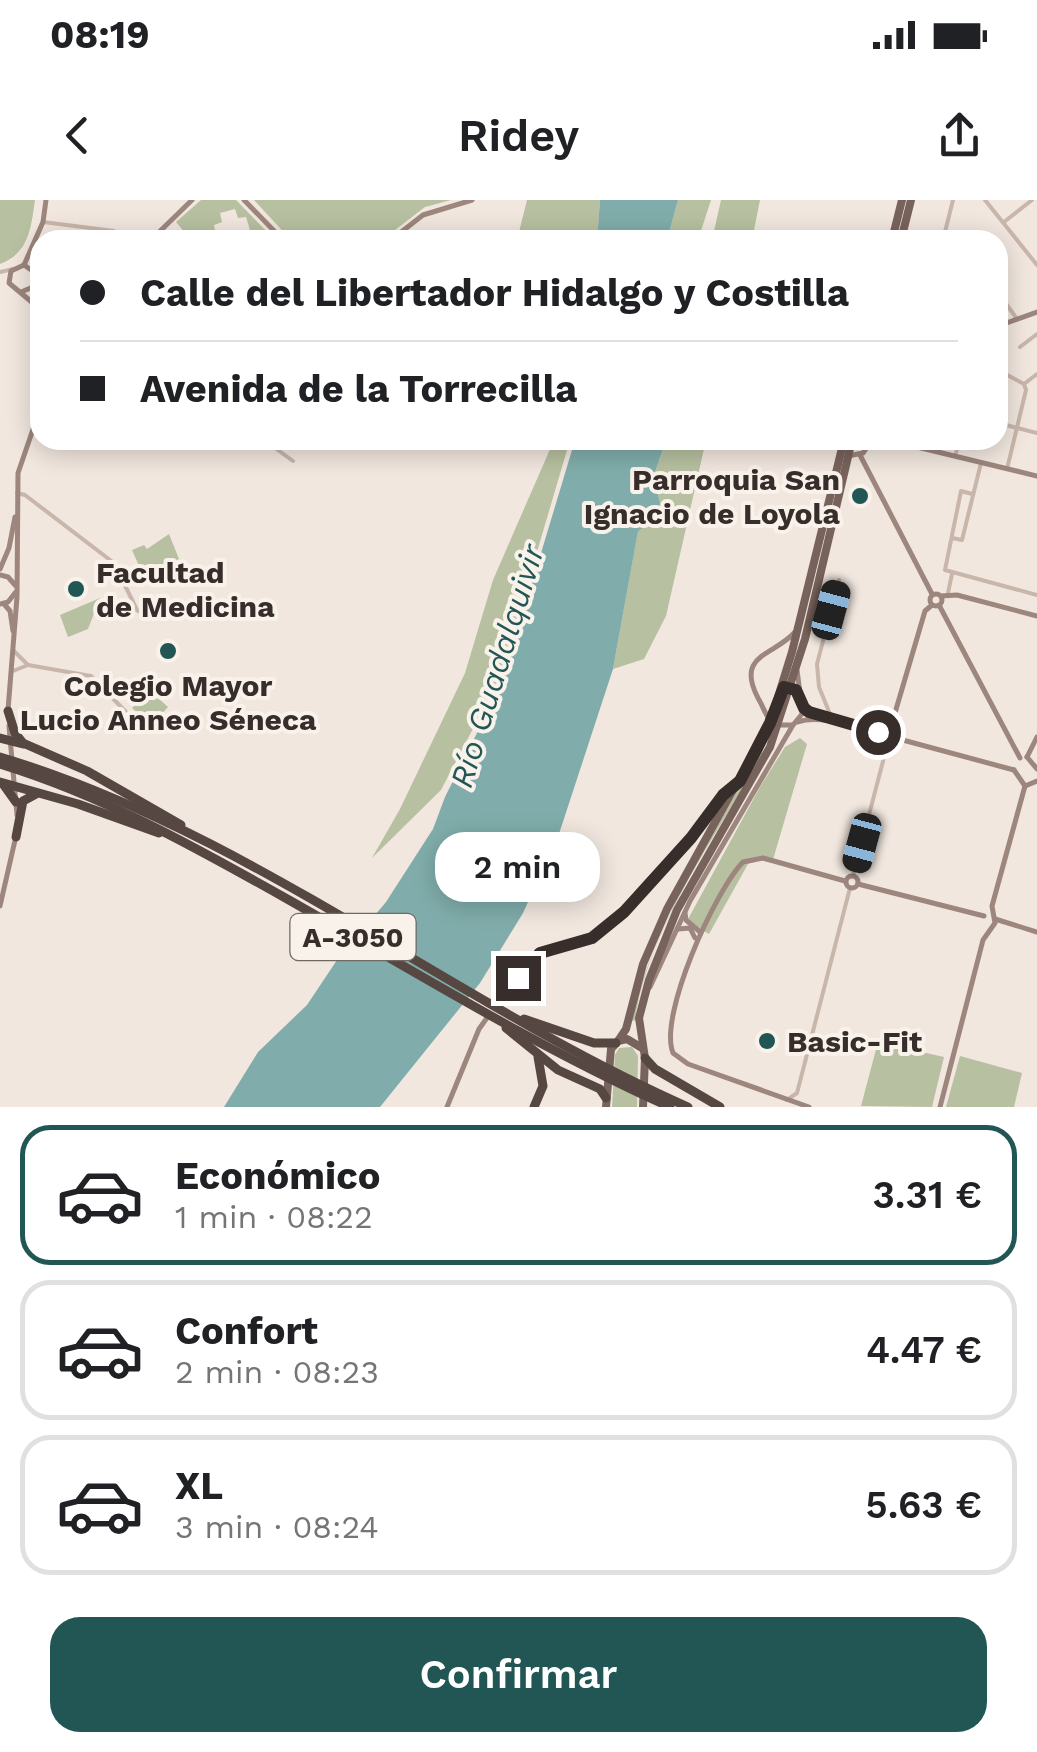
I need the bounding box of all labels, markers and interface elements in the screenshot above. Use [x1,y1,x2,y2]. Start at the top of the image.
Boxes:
text: 08:19 [50,13,150,57]
icon: back [50,108,105,163]
icon: share [932,108,987,163]
text: Ridey [458,109,579,162]
text: Calle del Libertador Hidalgo y Costilla [140,271,849,315]
text: Avenida de la Torrecilla [140,367,577,411]
place label: Parroquia San Ignacio de Loyola [584,462,841,531]
marker: Parroquia San Ignacio de Loyola [849,485,871,507]
water label: Río Guadalquivir [442,538,552,792]
place label: Facultad de Medicina [96,555,275,624]
car [809,577,853,643]
marker: Facultad de Medicina [65,578,87,600]
marker: Colegio Mayor Lucio Anneo Séneca [157,640,179,662]
place label: Colegio Mayor Lucio Anneo Séneca [20,668,317,737]
route start [856,710,901,755]
car [840,810,884,876]
callout: 2 min [436,833,600,903]
text: 2 min [474,848,561,886]
road number: A-3050 [290,914,416,960]
route end [496,956,541,1001]
place label: Basic-Fit [787,1024,922,1059]
marker: Basic-Fit [756,1030,778,1052]
icon: car [55,1150,145,1240]
text: Económico [175,1154,380,1198]
text: 3.31 € [872,1173,982,1217]
text: 1 min · 08:22 [175,1198,373,1236]
icon: car [55,1305,145,1395]
text: Confort [175,1309,318,1353]
text: 4.47 € [866,1328,982,1372]
text: 2 min · 08:23 [175,1353,379,1391]
icon: car [55,1460,145,1550]
text: XL [175,1464,223,1508]
text: 5.63 € [866,1483,982,1527]
text: 3 min · 08:24 [175,1508,379,1546]
button: Confirmar [50,1617,987,1732]

